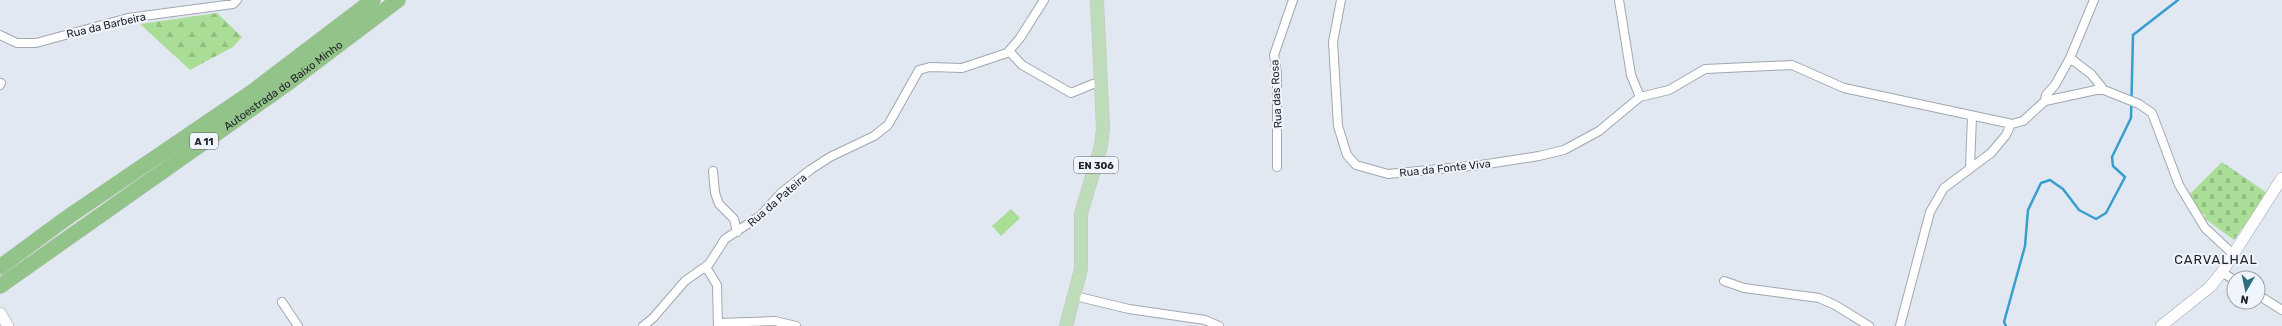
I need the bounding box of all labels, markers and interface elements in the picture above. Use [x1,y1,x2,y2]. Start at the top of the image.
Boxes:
street label: Rua da Barbeira [65,10,147,41]
street label: Autoestrada do Baixo Minho [221,38,345,133]
street label: Rua das Rosa [1268,59,1285,129]
road number: A 11 [190,133,218,149]
road number: EN 306 [1074,157,1118,173]
street label: Rua da Fonte Viva [1399,157,1491,180]
street label: Rua da Pateira [745,171,810,230]
district label: CARVALHAL [2174,252,2258,267]
north arrow [2226,270,2266,310]
text: N [2240,292,2249,306]

